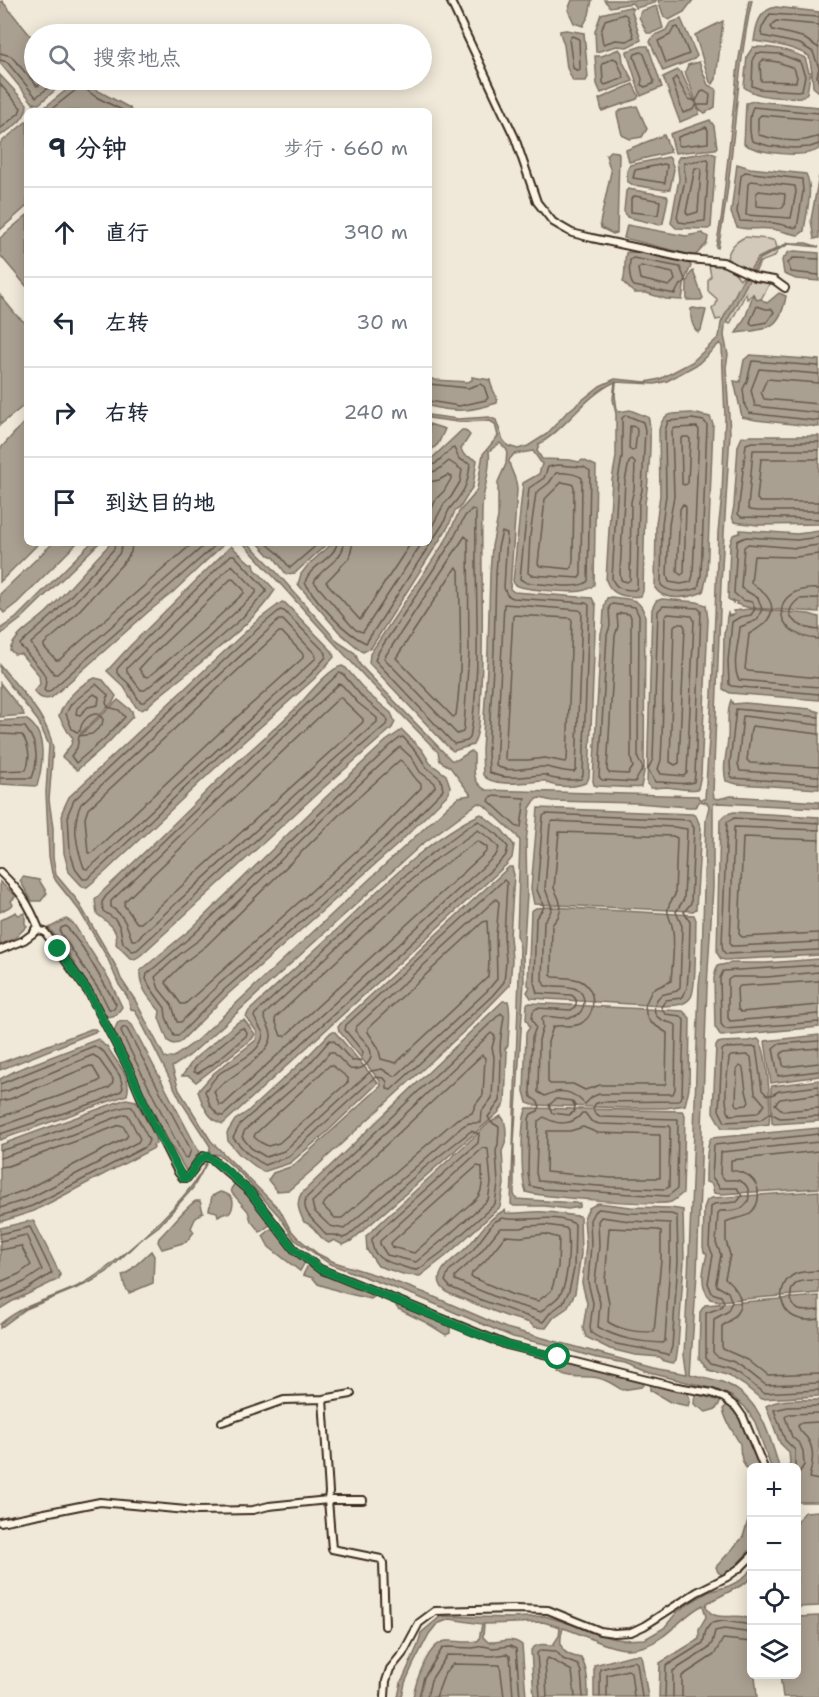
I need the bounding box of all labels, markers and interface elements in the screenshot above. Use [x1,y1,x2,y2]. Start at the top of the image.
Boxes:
search box [24,24,432,90]
icon: search [45,41,78,74]
text: 搜索地点 [93,43,181,72]
text: 9 分钟 [48,130,127,165]
text: 步行 · 660 m [284,135,408,161]
icon: ahead [48,216,81,249]
text: 直行 [105,218,149,247]
text: 390 m [343,219,408,245]
icon: left [48,306,81,339]
text: 左转 [105,308,149,337]
text: 30 m [356,309,408,335]
icon: right [48,396,81,429]
text: 右转 [105,398,149,427]
text: 240 m [343,399,408,425]
icon: arrive [48,486,81,519]
text: 到达目的地 [105,488,215,517]
route end [44,935,70,961]
route start [544,1343,570,1369]
map controls [747,1463,801,1679]
button: + [747,1463,801,1517]
button: − [747,1517,801,1571]
button: locate [747,1571,801,1625]
button: layers [747,1625,801,1679]

